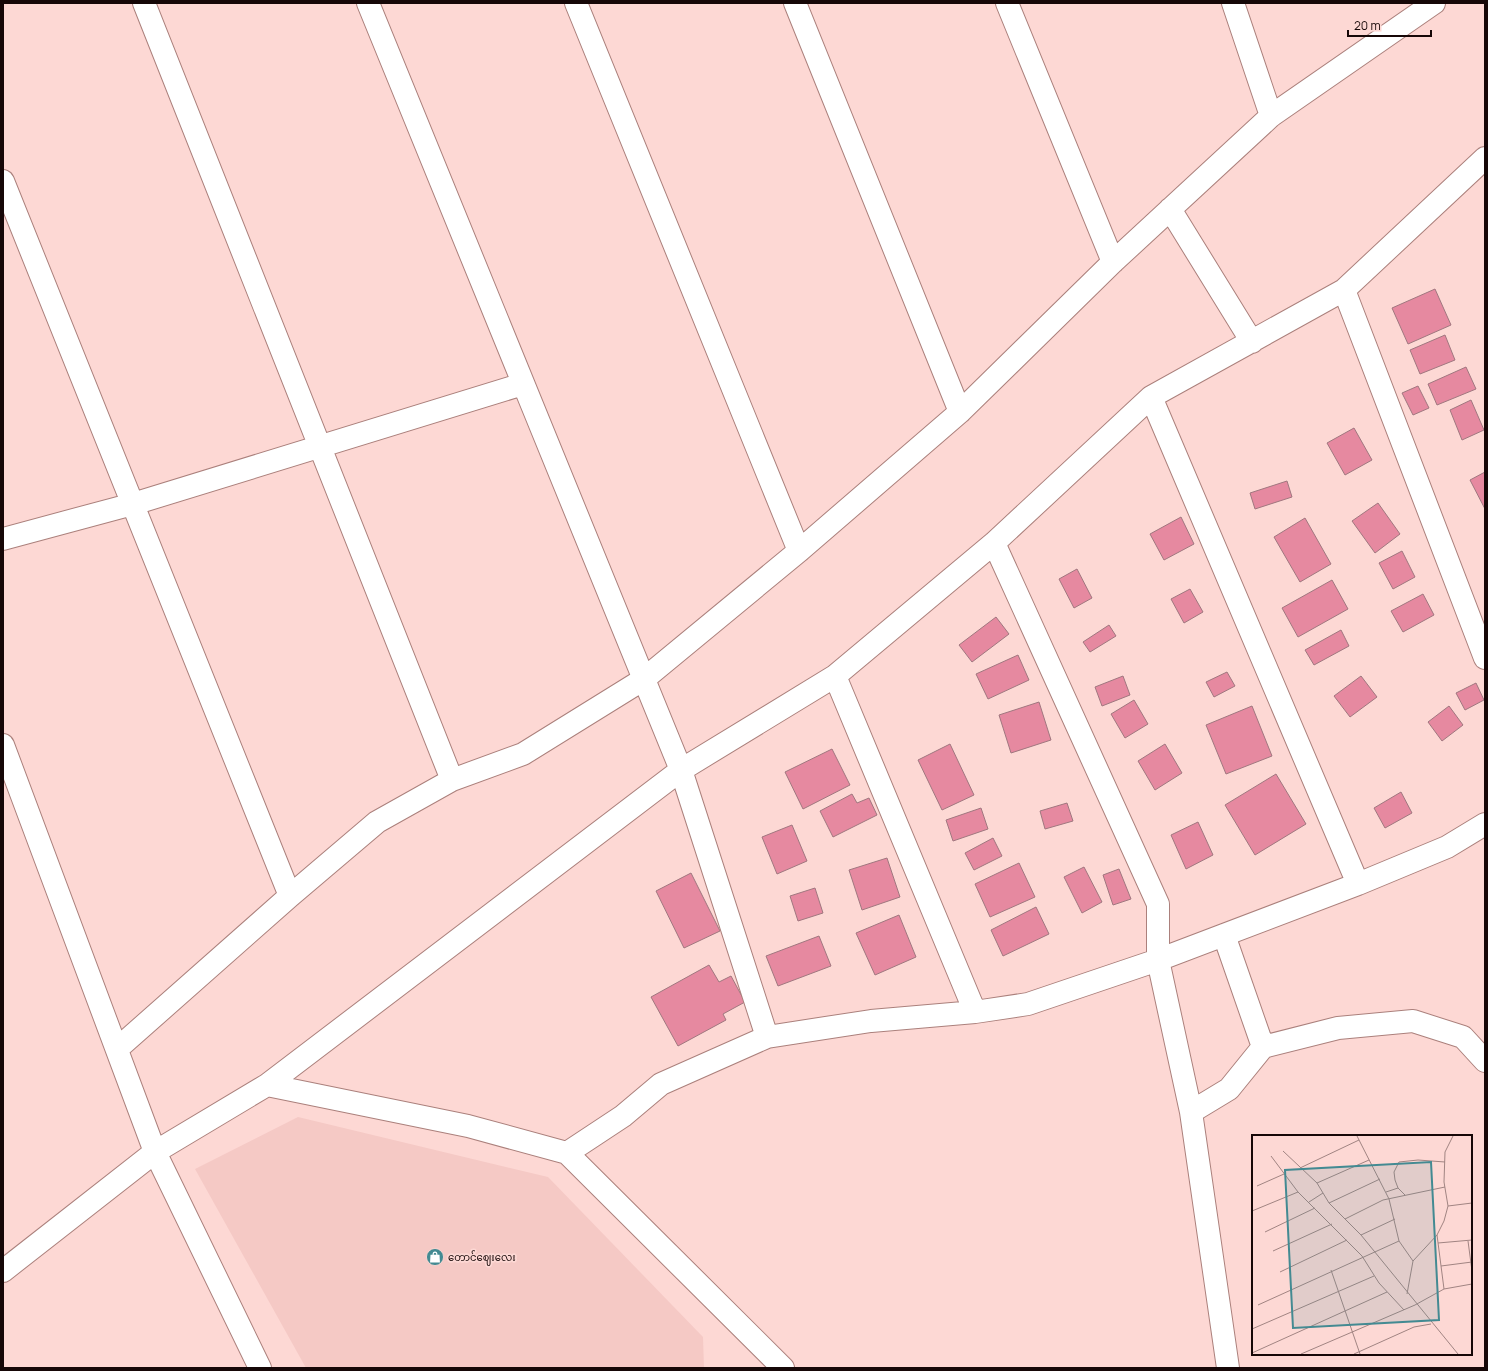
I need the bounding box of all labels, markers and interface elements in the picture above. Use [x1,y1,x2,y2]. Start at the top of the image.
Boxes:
scale bar [1348,12,1431,38]
text: 20 m [1354,17,1381,34]
inset map [1252,1135,1472,1355]
shop icon: တောင်ဈေးလေး [425,1247,445,1267]
place label: တောင်ဈေးလေး [448,1250,516,1266]

